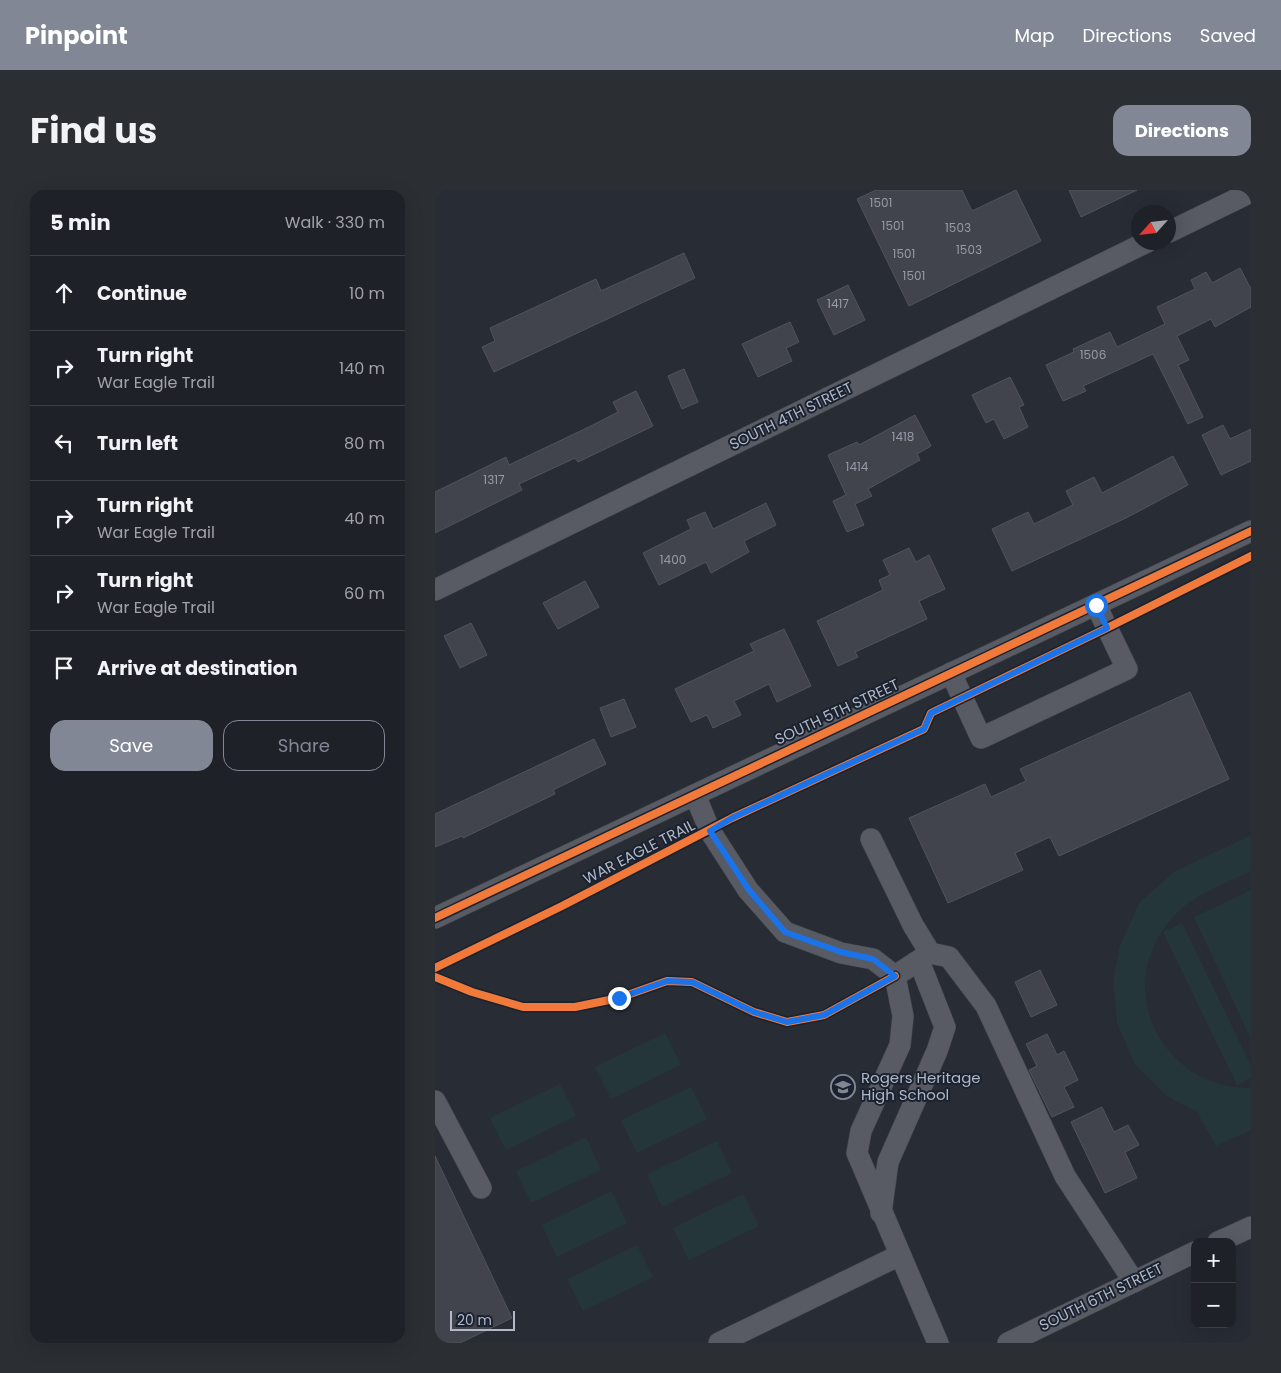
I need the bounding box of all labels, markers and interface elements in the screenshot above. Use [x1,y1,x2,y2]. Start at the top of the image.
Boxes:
text: Pinpoint [25,19,128,52]
text: Map [1015,23,1054,48]
text: Directions [1082,23,1172,48]
text: Saved [1200,23,1256,48]
button: Directions [1113,105,1251,156]
text: Find us [30,106,157,155]
house number: 1501 [870,194,892,211]
north arrow [1131,205,1176,250]
text: 5 min [50,208,111,237]
text: Walk · 330 m [285,211,385,234]
house number: 1501 [882,217,904,234]
house number: 1503 [945,219,971,236]
house number: 1503 [956,241,982,258]
house number: 1501 [893,245,915,262]
house number: 1501 [903,267,925,284]
icon: ahead [50,279,78,307]
text: Continue [97,280,187,307]
text: 10 m [349,282,385,305]
house number: 1417 [827,295,849,312]
text: Turn right [97,342,193,369]
house number: 1506 [1080,346,1106,363]
icon: right [50,354,78,382]
text: 140 m [339,357,385,380]
text: War Eagle Trail [97,371,215,394]
street label: SOUTH 4TH STREET [726,377,856,455]
house number: 1418 [892,428,914,445]
icon: left [50,429,78,457]
text: Turn left [97,430,178,457]
text: 80 m [344,432,385,455]
house number: 1414 [846,458,869,475]
house number: 1317 [483,471,505,488]
text: Turn right [97,492,193,519]
icon: right [50,504,78,532]
text: 40 m [344,507,385,530]
text: War Eagle Trail [97,521,215,544]
house number: 1400 [660,551,686,568]
text: Turn right [97,567,193,594]
icon: right [50,579,78,607]
text: 60 m [344,582,385,605]
route start [1085,594,1108,617]
text: War Eagle Trail [97,596,215,619]
icon: arrive [50,654,78,682]
text: Arrive at destination [97,655,298,682]
street label: SOUTH 5TH STREET [771,674,902,750]
button: Save [50,720,213,771]
button: Share [223,720,385,771]
street label: WAR EAGLE TRAIL [579,814,699,889]
route end [608,987,631,1010]
place label: Rogers Heritage High School [861,1067,981,1105]
school or university icon: Rogers Heritage High School [830,1074,856,1100]
map controls [1191,1238,1236,1328]
button: + [1191,1238,1236,1283]
street label: SOUTH 6TH STREET [1036,1258,1166,1336]
button: − [1191,1283,1236,1328]
scale bar [450,1308,515,1331]
text: 20 m [457,1310,492,1330]

